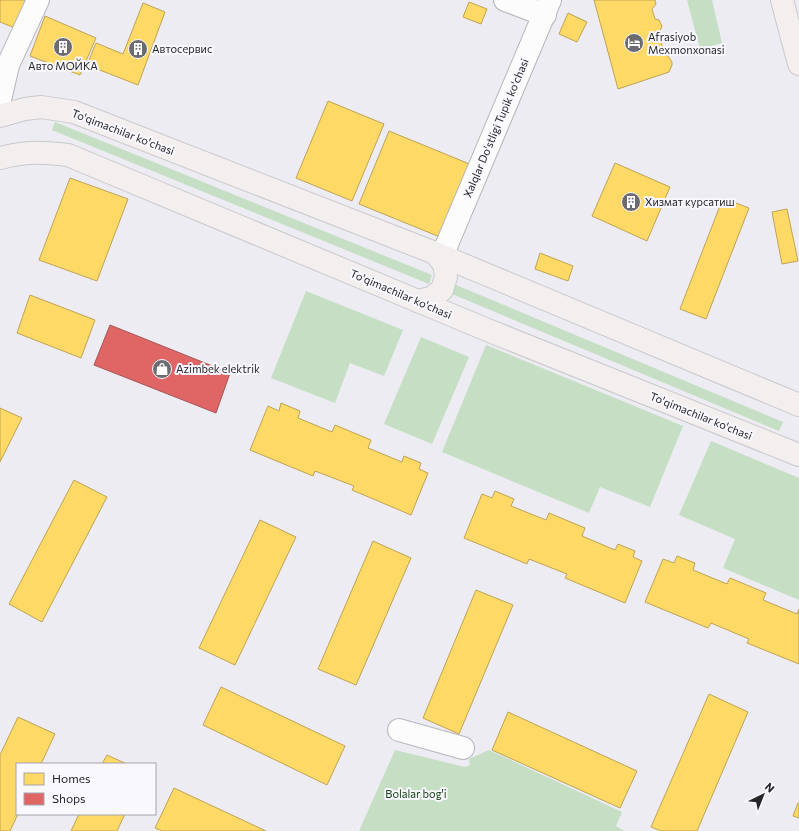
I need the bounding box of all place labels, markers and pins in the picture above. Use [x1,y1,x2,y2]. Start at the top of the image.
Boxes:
place label: Afrasiyob Mexmonxonasi [648,30,725,56]
hotel icon: Afrasiyob Mexmonxonasi [623,32,645,54]
building icon: Авто МОЙКА [52,36,74,58]
building icon: Автосервис [127,38,149,60]
place label: Автосервис [152,42,212,55]
place label: Авто МОЙКА [28,58,98,72]
building icon: Хизмат курсатиш [620,191,642,213]
place label: Хизмат курсатиш [645,195,735,208]
shop icon: Azimbek elektrik [151,358,173,380]
place label: Azimbek elektrik [176,362,260,375]

